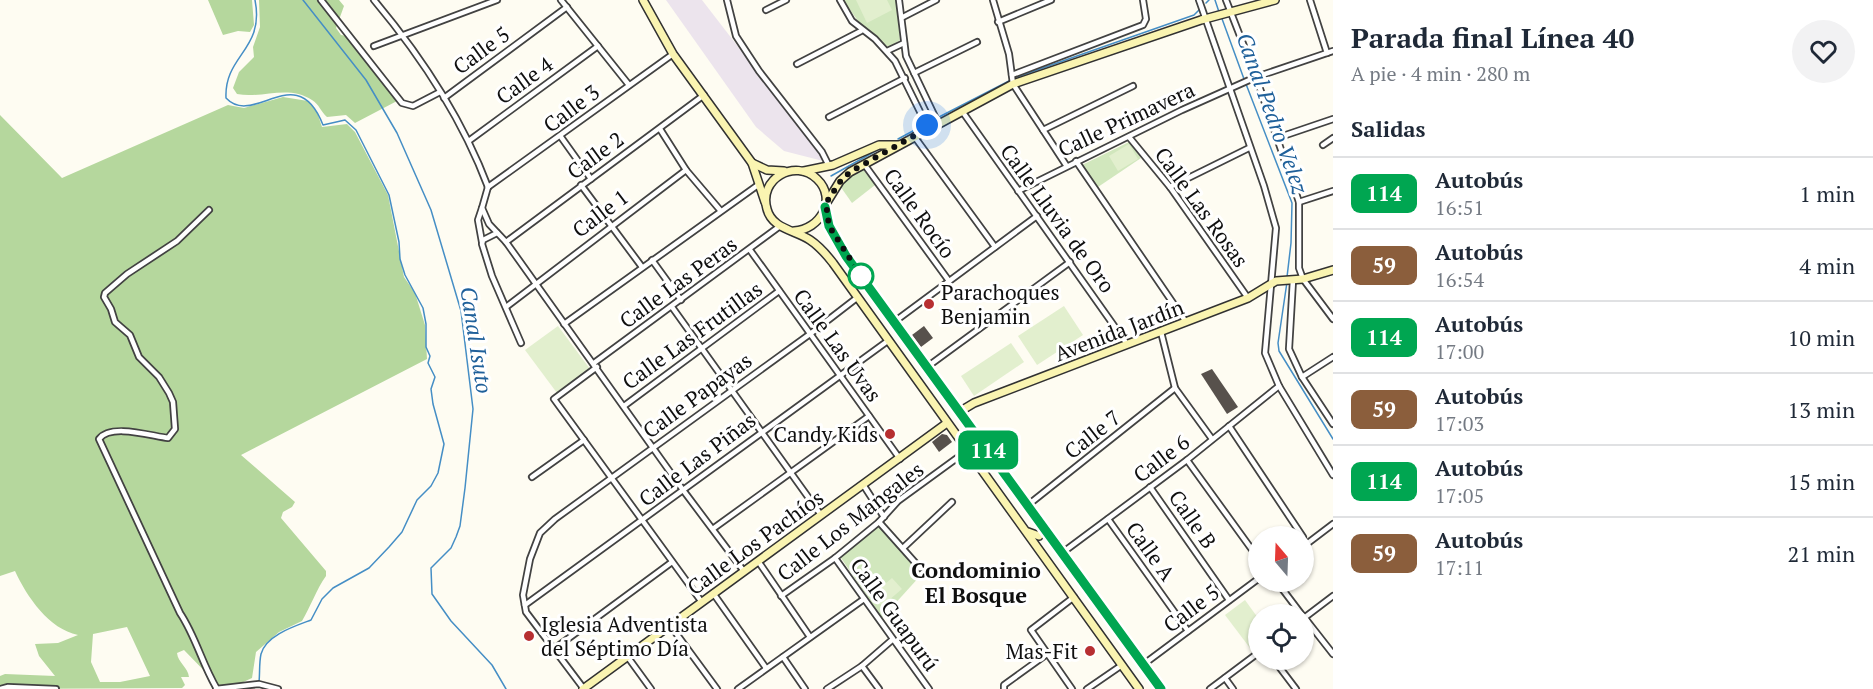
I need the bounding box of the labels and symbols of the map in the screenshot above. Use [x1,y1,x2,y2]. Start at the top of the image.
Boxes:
street label: Calle 5 [447,20,515,80]
water label: Canal Pedro Velez [1230,29,1316,199]
street label: Calle 4 [490,50,559,110]
street label: Calle Primavera [1053,75,1199,163]
street label: Calle 3 [537,78,605,138]
your location [912,110,942,140]
street label: Calle 2 [561,125,629,185]
street label: Calle Lluvia de Oro [994,138,1122,298]
street label: Calle Las Rosas [1149,141,1255,273]
street label: Calle Rocío [878,162,962,264]
street label: Calle 1 [566,183,634,243]
street label: Calle Las Peras [614,230,742,334]
unlabelled marker [848,263,874,289]
street label: Calle Las Frutillas [616,275,768,395]
place label: Parachoques Benjamin [941,278,1060,330]
street label: Calle Las Uvas [788,283,888,407]
water label: Canal Isuto [454,284,500,396]
street label: Avenida Jardín [1050,292,1188,367]
marker: Parachoques Benjamin [922,297,936,311]
street label: Calle Papayas [637,346,757,444]
street label: Calle 7 [1058,403,1126,465]
street label: Calle Las Piñas [633,406,761,512]
place label: Candy Kids [773,420,878,448]
marker: Candy Kids [883,427,897,441]
street label: Calle 6 [1127,428,1195,488]
line badge: 114 [954,430,1022,470]
street label: Calle Los Mangales [771,455,929,587]
street label: Calle Los Pachíos [681,483,829,601]
street label: Calle B [1163,484,1223,554]
street label: Calle A [1120,516,1182,587]
north arrow [1248,526,1314,592]
street label: Calle Guapurú [844,552,946,676]
district label: Condominio El Bosque [911,555,1041,609]
street label: Calle 5 [1157,578,1225,638]
place label: Iglesia Adventista del Séptimo Día [541,610,708,662]
marker: Iglesia Adventista del Séptimo Día [522,629,536,643]
place label: Mas-Fit [1006,637,1078,665]
marker: Mas-Fit [1083,644,1097,658]

